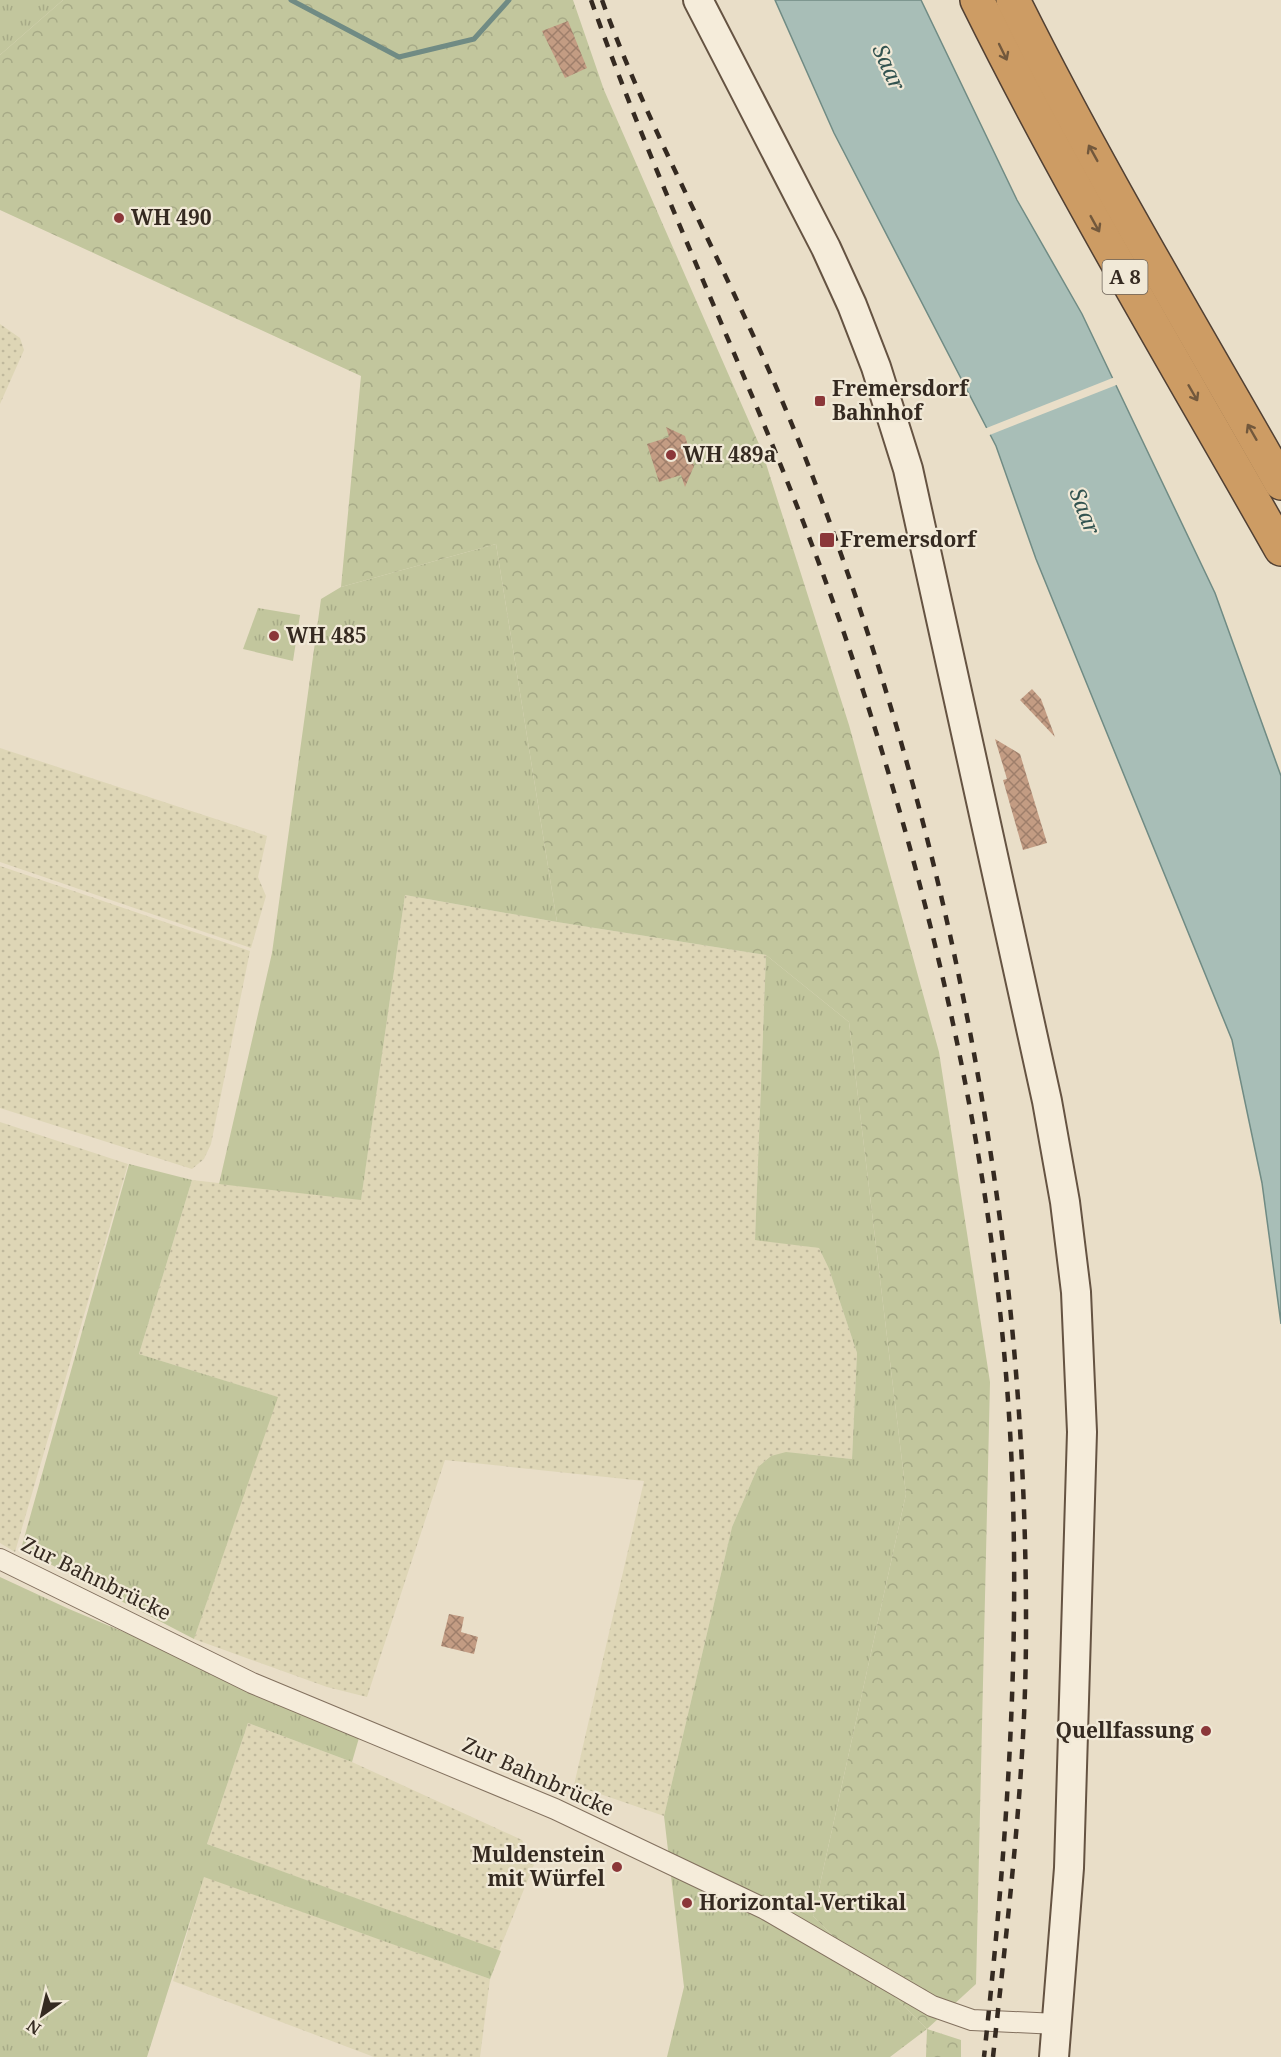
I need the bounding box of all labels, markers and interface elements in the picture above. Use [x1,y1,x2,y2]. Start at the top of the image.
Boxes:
water label: Saar [866,39,914,95]
one-way arrow [998,43,1009,61]
one-way arrow [1087,145,1099,162]
place label: WH 490 [131,203,212,231]
marker: WH 490 [112,211,126,225]
one-way arrow [1089,215,1101,232]
road number: A 8 [1102,260,1148,294]
place label: Fremersdorf Bahnhof [832,374,970,426]
one-way arrow [1187,384,1199,401]
marker: Fremersdorf Bahnhof [813,394,827,408]
one-way arrow [1246,424,1258,441]
place label: WH 489a [683,440,776,468]
marker: WH 489a [664,448,678,462]
water label: Saar [1063,483,1109,539]
place label: Fremersdorf [840,525,978,553]
marker: Fremersdorf [818,531,836,549]
place label: WH 485 [286,621,367,649]
marker: WH 485 [267,629,281,643]
street label: Zur Bahnbrücke [17,1530,176,1626]
place label: Quellfassung [1056,1716,1194,1744]
marker: Quellfassung [1199,1724,1213,1738]
street label: Zur Bahnbrücke [458,1730,619,1822]
place label: Muldenstein mit Würfel [472,1840,606,1892]
marker: Muldenstein mit Würfel [610,1860,624,1874]
place label: Horizontal-Vertikal [699,1888,907,1916]
marker: Horizontal-Vertikal [680,1896,694,1910]
north arrow [12,1985,72,2045]
text: N [22,2015,45,2040]

